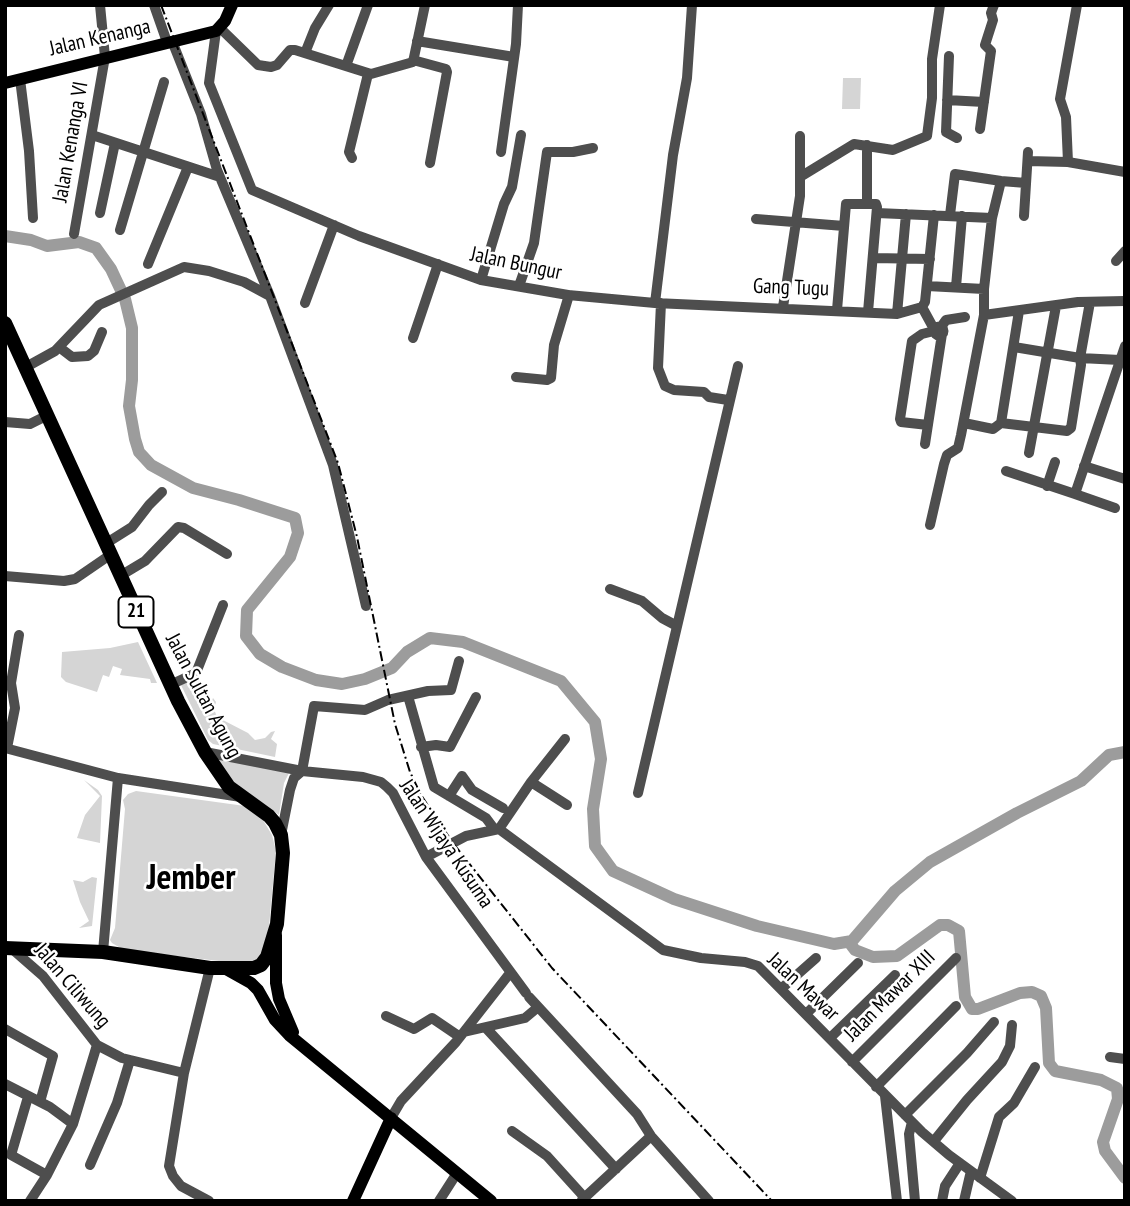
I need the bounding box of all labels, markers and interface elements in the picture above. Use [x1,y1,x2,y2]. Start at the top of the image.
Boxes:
street label: Jalan Kenanga [47,14,153,62]
street label: Jalan Kenanga VI [48,80,94,204]
street label: Jalan Bungur [468,242,564,286]
street label: Gang Tugu [752,274,830,302]
road number: 21 [118,596,154,628]
street label: Jalan Sultan Agung [160,629,246,763]
street label: Jalan Wijaya Kusuma [394,775,498,913]
district label: Jember [146,858,236,900]
street label: Jalan Ciliwung [28,939,116,1033]
street label: Jalan Mawar XIII [839,945,941,1047]
street label: Jalan Mawar [762,948,844,1026]

